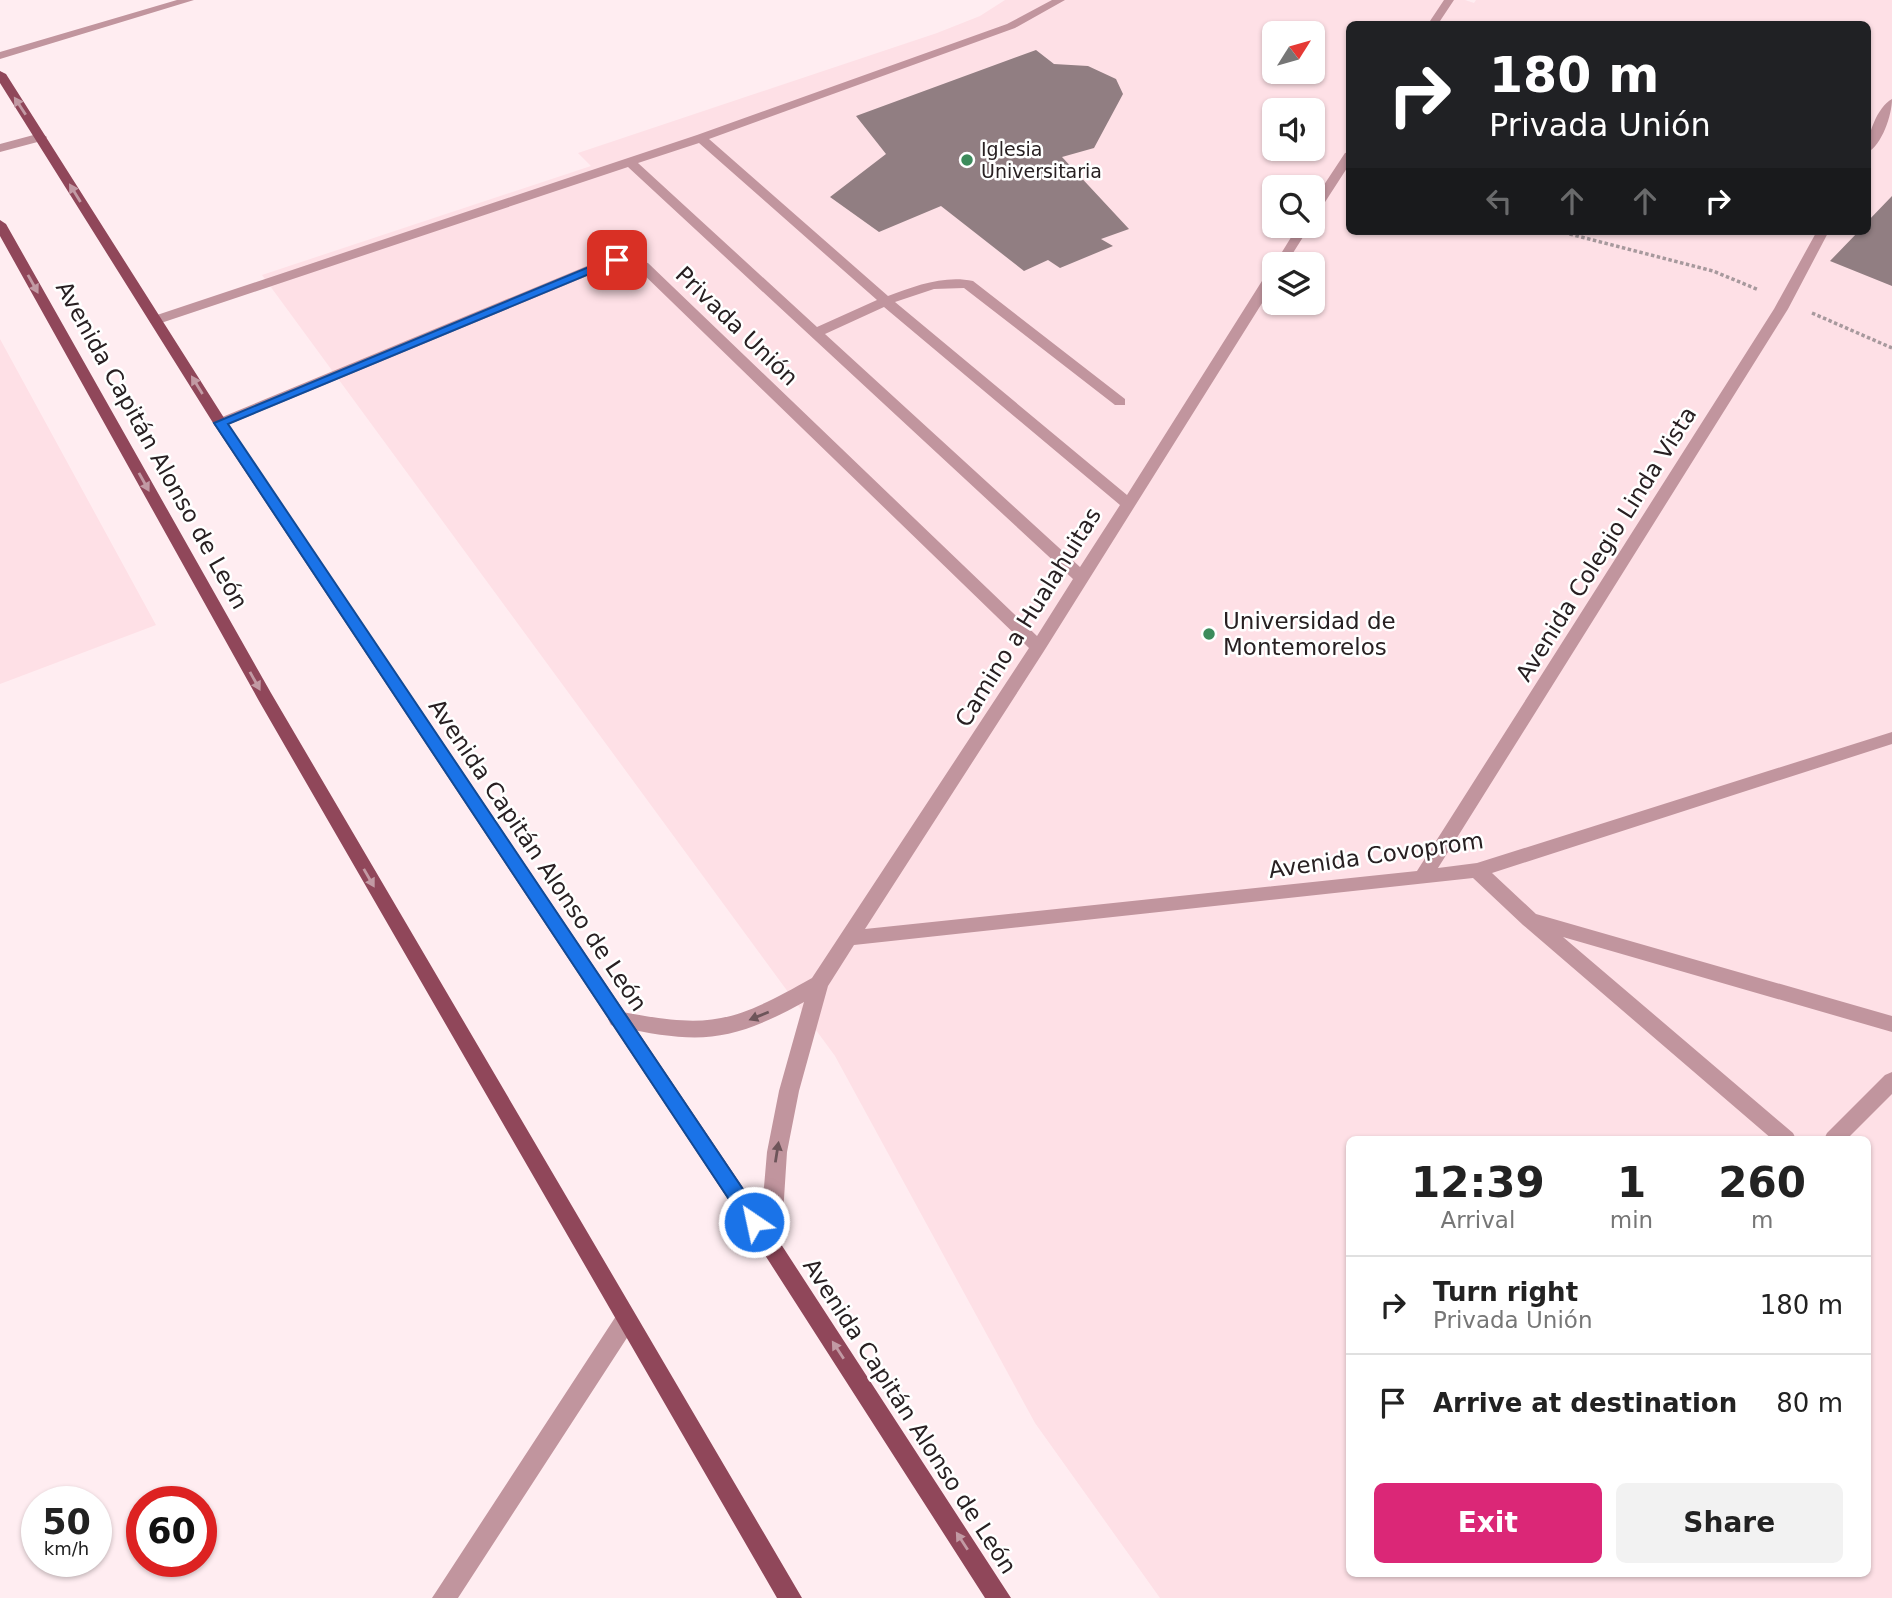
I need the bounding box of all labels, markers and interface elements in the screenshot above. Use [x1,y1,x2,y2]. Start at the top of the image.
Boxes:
north arrow [1262,21,1325,84]
map controls [1262,21,1325,315]
text: 180 m [1489,47,1659,104]
icon: right [1374,49,1465,140]
one-way arrow [14,96,27,116]
button: sound [1262,98,1325,161]
text: Privada Unión [1489,106,1711,144]
place label: Iglesia Universitaria [981,138,1102,182]
marker: Iglesia Universitaria [959,152,975,168]
button: search [1262,175,1325,238]
icon: left [1480,182,1518,220]
icon: ahead [1553,182,1591,220]
icon: ahead [1626,182,1664,220]
icon: right [1699,182,1737,220]
one-way arrow [69,183,82,202]
pin [587,230,647,290]
icon: arrive [598,241,636,279]
button: layers [1262,252,1325,315]
street label: Privada Unión [671,261,803,391]
one-way arrow [27,274,39,293]
street label: Avenida Capitán Alonso de León [51,277,253,613]
one-way arrow [190,375,203,395]
street label: Avenida Colegio Linda Vista [1511,402,1701,686]
one-way arrow [138,473,150,492]
street label: Camino a Hualahuitas [950,503,1106,731]
place label: Universidad de Montemorelos [1223,608,1396,660]
marker: Universidad de Montemorelos [1201,626,1217,642]
one-way arrow [249,671,261,690]
street label: Avenida Capitán Alonso de León [424,694,652,1016]
street label: Avenida Covoprom [1267,827,1485,883]
one-way arrow [363,868,375,887]
one-way arrow [748,1011,769,1022]
one-way arrow [772,1141,783,1163]
text: 12:39 [1411,1158,1545,1207]
text: 1 [1617,1158,1646,1207]
text: 260 [1718,1158,1806,1207]
position arrow [717,1185,791,1259]
text: Arrival [1441,1207,1515,1233]
text: min [1610,1207,1653,1233]
text: m [1751,1207,1773,1233]
street label: Avenida Capitán Alonso de León [798,1253,1022,1579]
text: Turn right [1433,1277,1578,1307]
icon: right [1374,1286,1412,1324]
text: 180 m [1760,1290,1843,1320]
text: Privada Unión [1433,1307,1592,1333]
one-way arrow [831,1341,845,1359]
icon: arrive [1374,1384,1412,1422]
text: Arrive at destination [1433,1388,1737,1418]
text: 80 m [1776,1388,1843,1418]
button: Exit [1374,1483,1602,1563]
button: Share [1616,1483,1843,1563]
speed limit sign: 60 [126,1486,217,1577]
text: 50 [42,1502,91,1542]
one-way arrow [955,1531,968,1550]
text: km/h [44,1538,89,1559]

